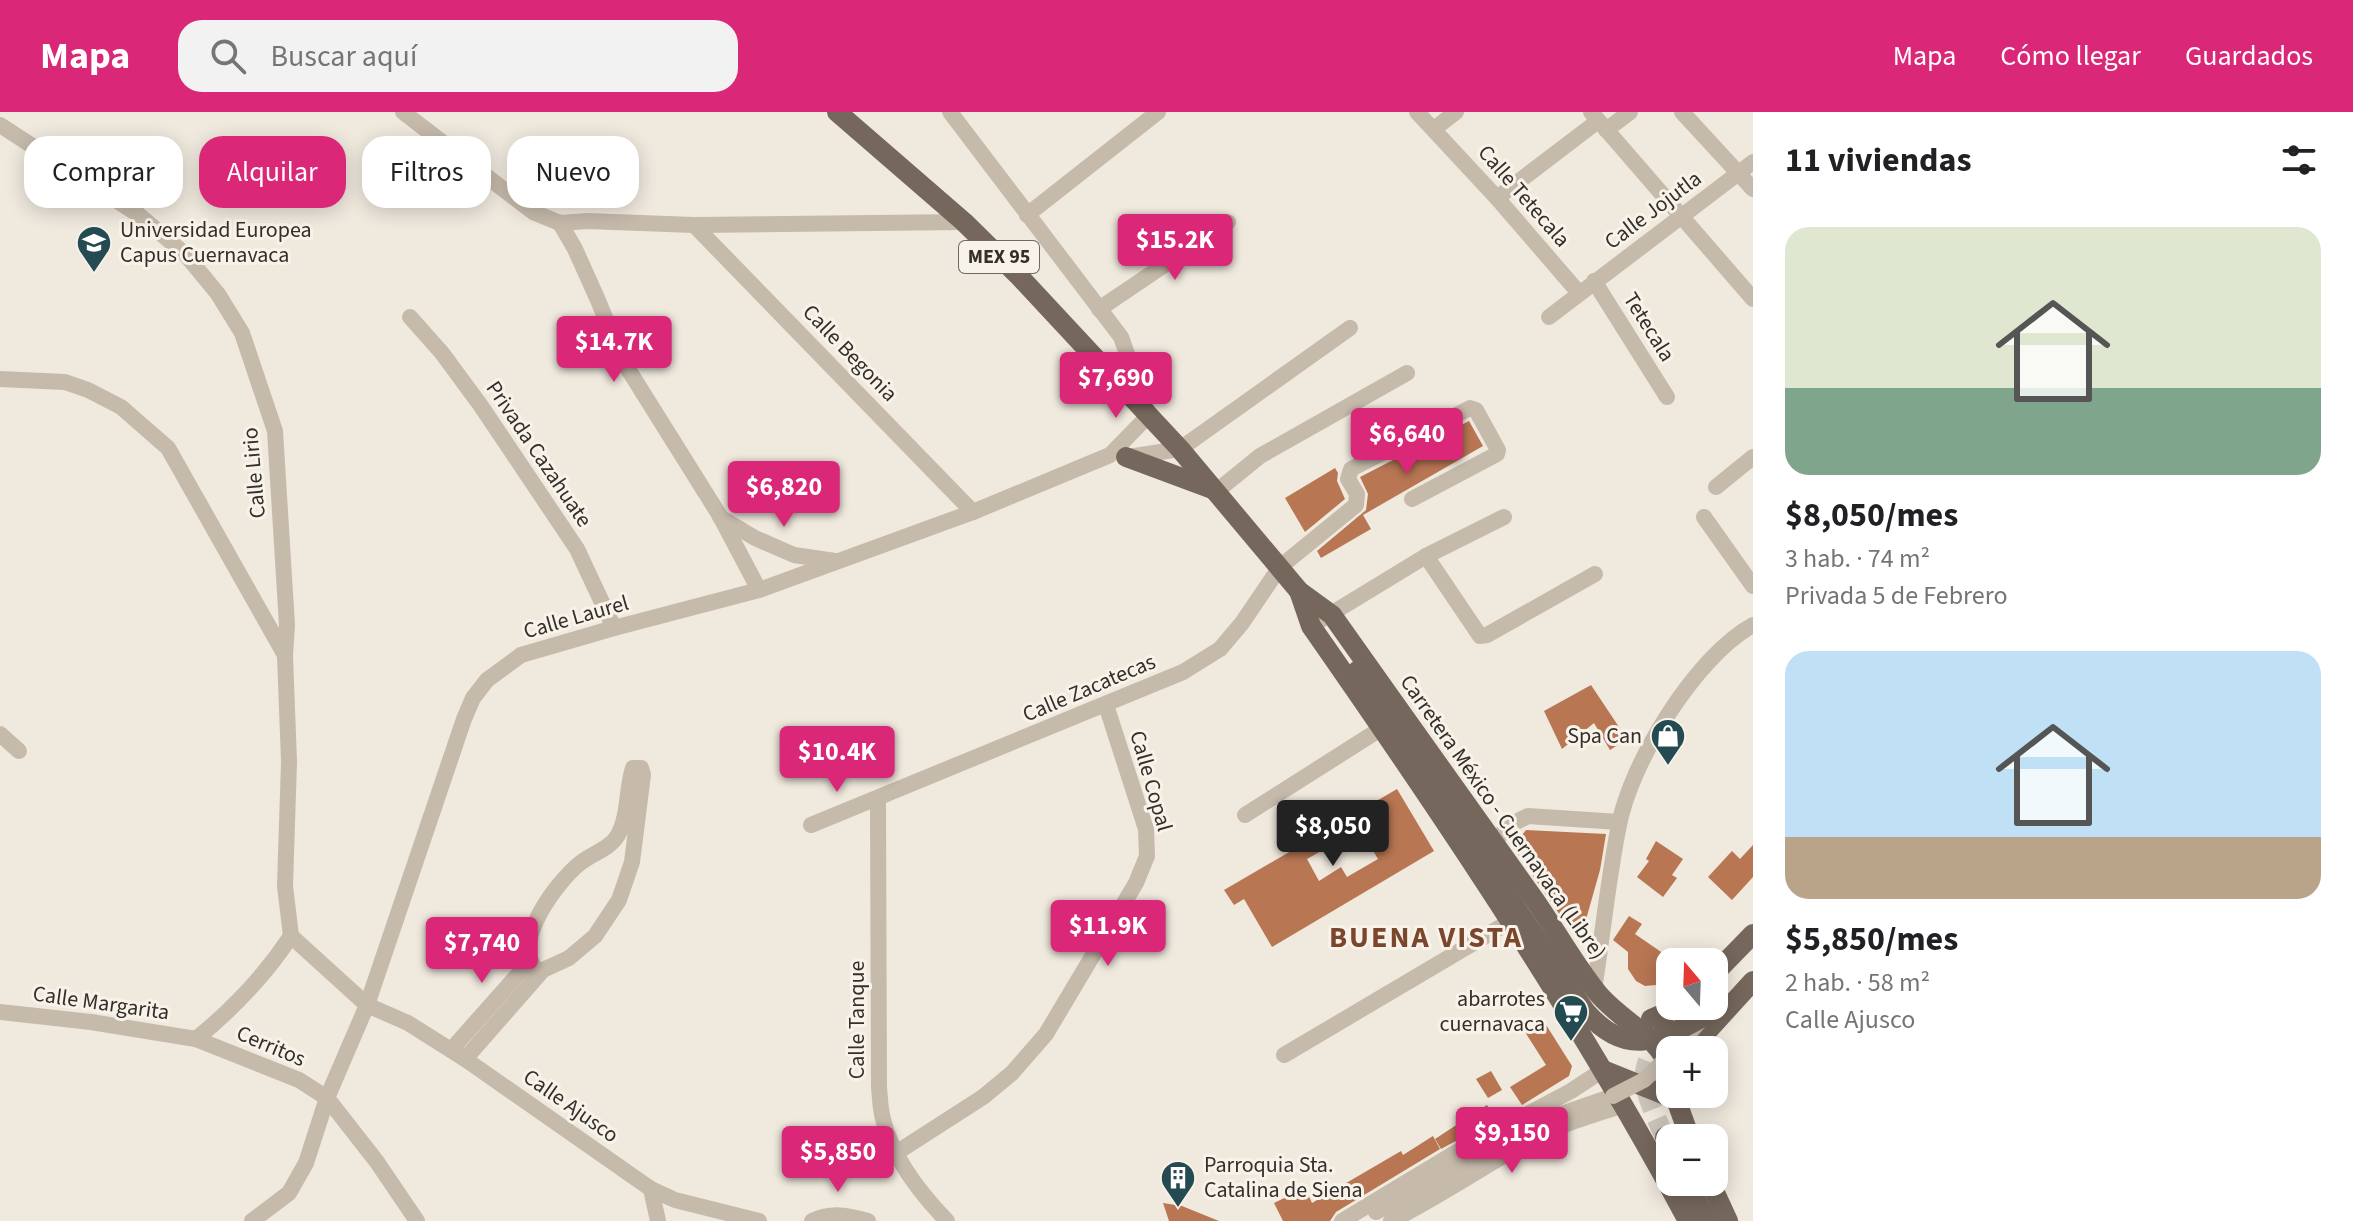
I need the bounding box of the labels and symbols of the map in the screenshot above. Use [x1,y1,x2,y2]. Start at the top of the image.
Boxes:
street label: Calle Tetecala [1470,138,1578,254]
street label: Calle Jojutla [1598,163,1708,257]
place label: Universidad Europea Capus Cuernavaca [120,214,312,271]
pin: $15.2K [1110,214,1240,282]
school or university icon: Universidad Europea Capus Cuernavaca [75,224,113,274]
road number: MEX 95 [959,241,1039,273]
street label: Tetecala [1615,286,1683,368]
street label: Calle Begonia [795,297,905,409]
pin: $14.7K [549,316,679,384]
pin: $7,690 [1051,352,1181,420]
street label: Privada Cazahuate [478,374,600,534]
pin: $6,640 [1342,408,1472,476]
street label: Calle Lirio [234,426,274,520]
pin: $6,820 [719,461,849,529]
street label: Calle Laurel [520,587,632,647]
street label: Calle Zacatecas [1018,646,1160,730]
street label: Carretera México - Cuernavaca (Libre) [1392,668,1614,966]
shop icon: Spa Can [1649,717,1687,767]
place label: Spa Can [1567,720,1642,752]
pin: $10.4K [772,726,902,794]
street label: Calle Copal [1121,727,1181,835]
pin: $8,050 [1268,800,1398,868]
pin: $11.9K [1043,900,1173,968]
district label: BUENA VISTA [1329,916,1523,959]
pin: $7,740 [417,917,547,985]
north arrow [1656,948,1728,1020]
street label: Calle Tanque [841,961,873,1079]
street label: Calle Margarita [31,978,171,1028]
place label: abarrotes cuernavaca [1440,983,1545,1040]
supermarket icon: abarrotes cuernavaca [1552,993,1590,1043]
street label: Cerritos [231,1017,311,1075]
street label: Calle Ajusco [517,1061,625,1151]
pin: $9,150 [1447,1107,1577,1175]
pin: $5,850 [773,1126,903,1194]
place label: Parroquia Sta. Catalina de Siena [1204,1149,1363,1206]
building icon: Parroquia Sta. Catalina de Siena [1159,1159,1197,1209]

